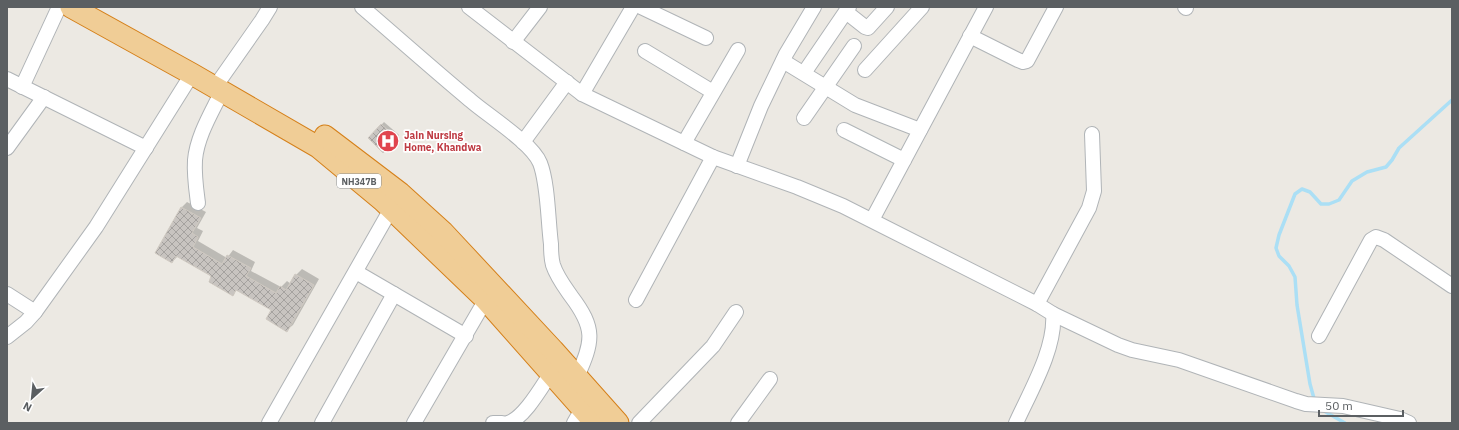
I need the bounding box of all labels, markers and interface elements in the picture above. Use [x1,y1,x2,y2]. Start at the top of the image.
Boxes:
hospital icon: Jain Nursing Home, Khandwa [375,128,401,154]
place label: Jain Nursing Home, Khandwa [404,129,482,154]
road number: NH347B [337,174,381,188]
north arrow [12,378,52,418]
scale bar [1319,392,1403,418]
text: 50 m [1325,398,1353,413]
text: N [21,399,34,415]

